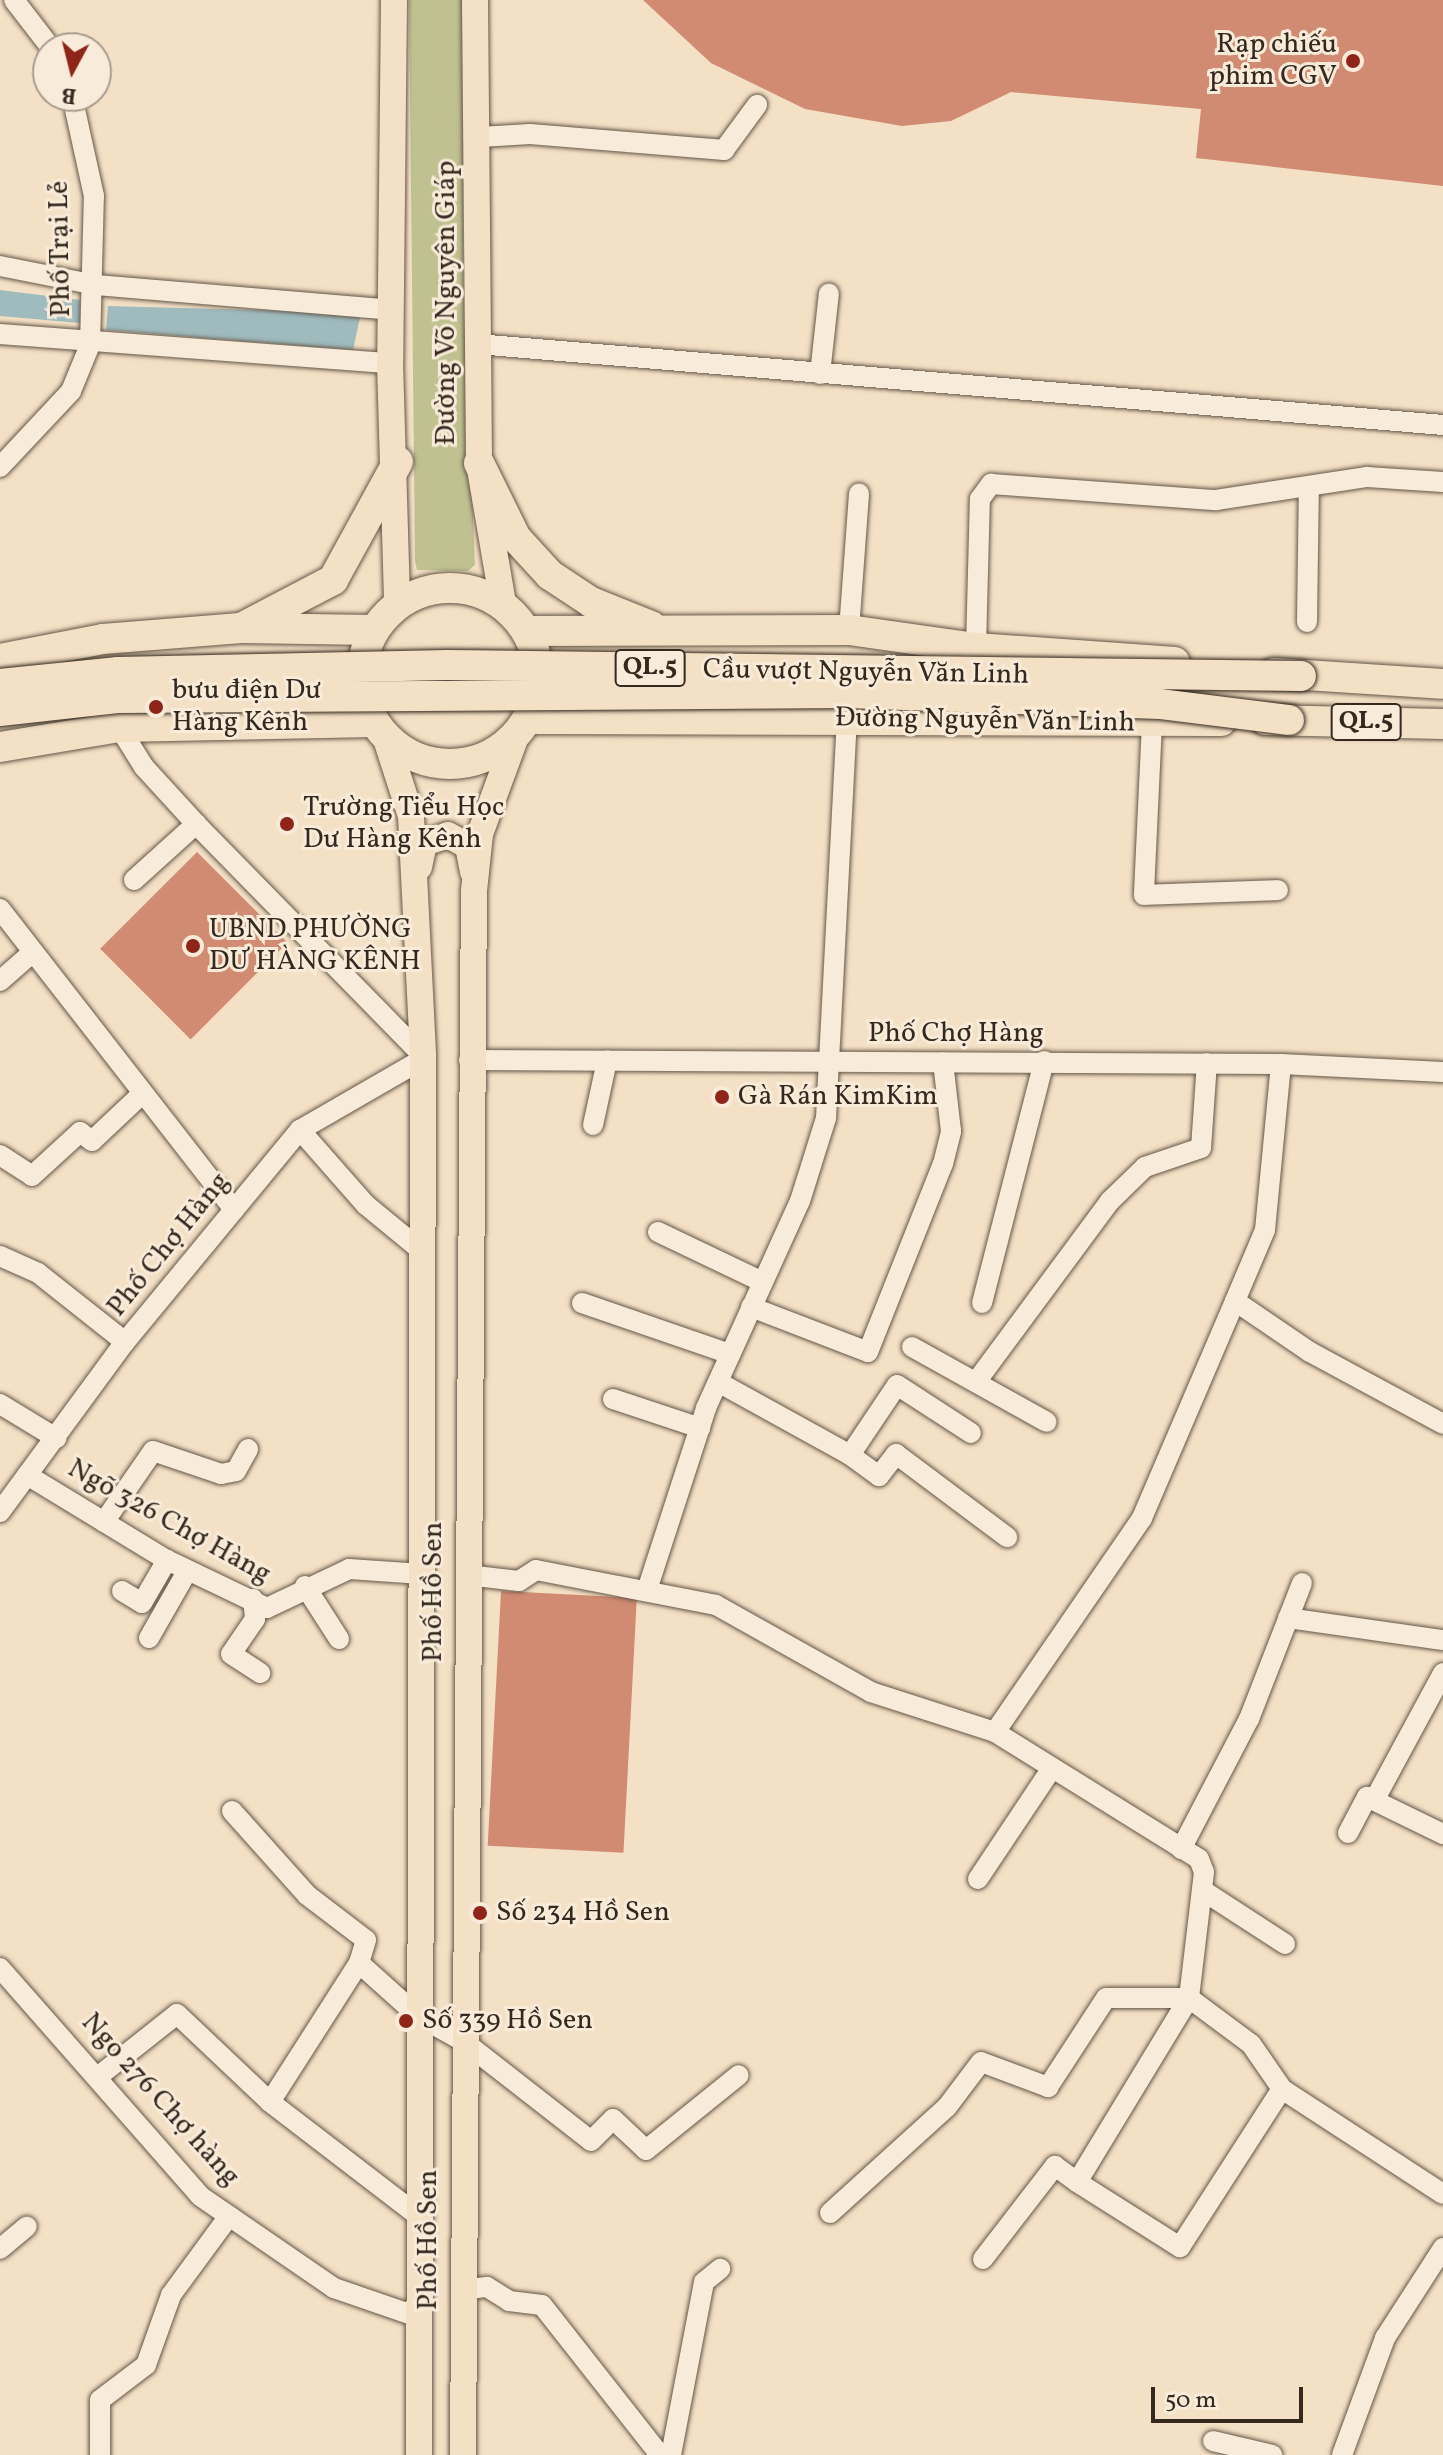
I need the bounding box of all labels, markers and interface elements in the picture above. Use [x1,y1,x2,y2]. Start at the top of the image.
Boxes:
place label: Rạp chiếu phim CGV [1209,28,1337,94]
north arrow [32,32,112,112]
marker: Rạp chiếu phim CGV [1344,52,1362,70]
text: B [60,78,78,111]
street label: Đường Võ Nguyên Giáp [430,160,464,446]
street label: Phố Trại Lẻ [43,180,79,318]
road number: QL.5 [614,646,686,690]
street label: Cầu vượt Nguyễn Văn Linh [702,653,1030,693]
place label: bưu điện Dư Hàng Kênh [172,674,322,740]
marker: bưu điện Dư Hàng Kênh [147,698,165,716]
road number: QL.5 [1330,700,1402,744]
street label: Đường Nguyễn Văn Linh [834,702,1136,740]
place label: Trường Tiểu Học Dư Hàng Kênh [303,791,505,857]
marker: Trường Tiểu Học Dư Hàng Kênh [278,815,296,833]
place label: UBND PHƯỜNG DƯ HÀNG KÊNH [209,913,421,979]
marker: UBND PHƯỜNG DƯ HÀNG KÊNH [184,937,202,955]
street label: Phố Chợ Hàng [868,1017,1044,1051]
place label: Gà Rán KimKim [738,1080,938,1114]
marker: Gà Rán KimKim [713,1088,731,1106]
street label: Phố Chợ Hàng [101,1166,237,1324]
street label: Ngõ 326 Chợ Hàng [62,1452,276,1592]
street label: Phố Hồ Sen [417,1522,451,1662]
place label: Số 234 Hồ Sen [496,1896,670,1930]
marker: Số 234 Hồ Sen [471,1904,489,1922]
place label: Số 339 Hồ Sen [422,2004,593,2038]
street label: Ngo 276 Chợ hàng [74,2007,246,2193]
marker: Số 339 Hồ Sen [397,2012,415,2030]
street label: Phố Hồ Sen [412,2170,446,2310]
scale bar [1155,2371,1307,2421]
text: 50 m [1165,2384,1217,2418]

